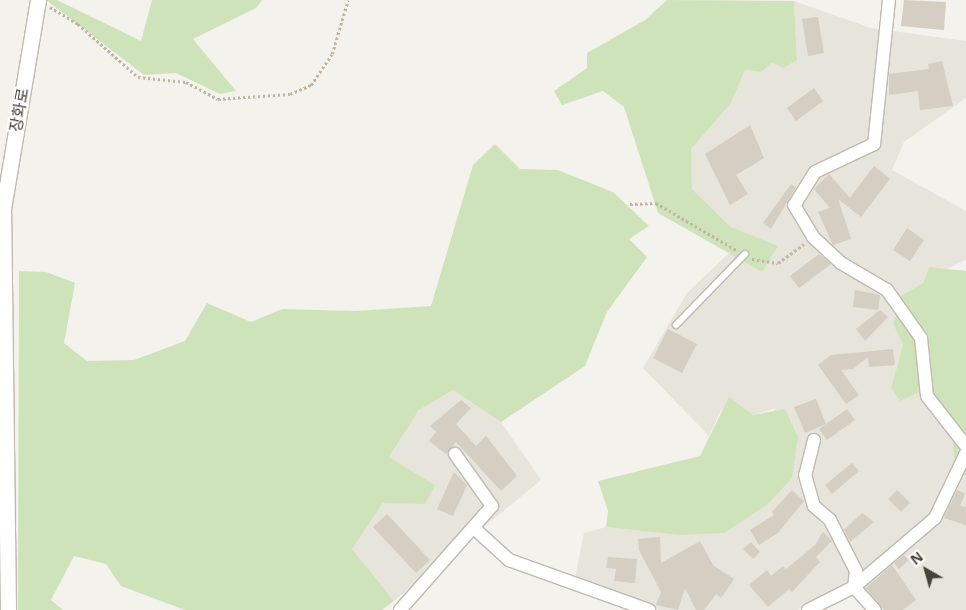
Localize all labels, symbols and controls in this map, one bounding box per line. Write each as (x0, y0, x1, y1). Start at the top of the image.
street label: 장화로 (6, 87, 32, 133)
north arrow (901, 545, 951, 595)
text: N (906, 547, 927, 569)

